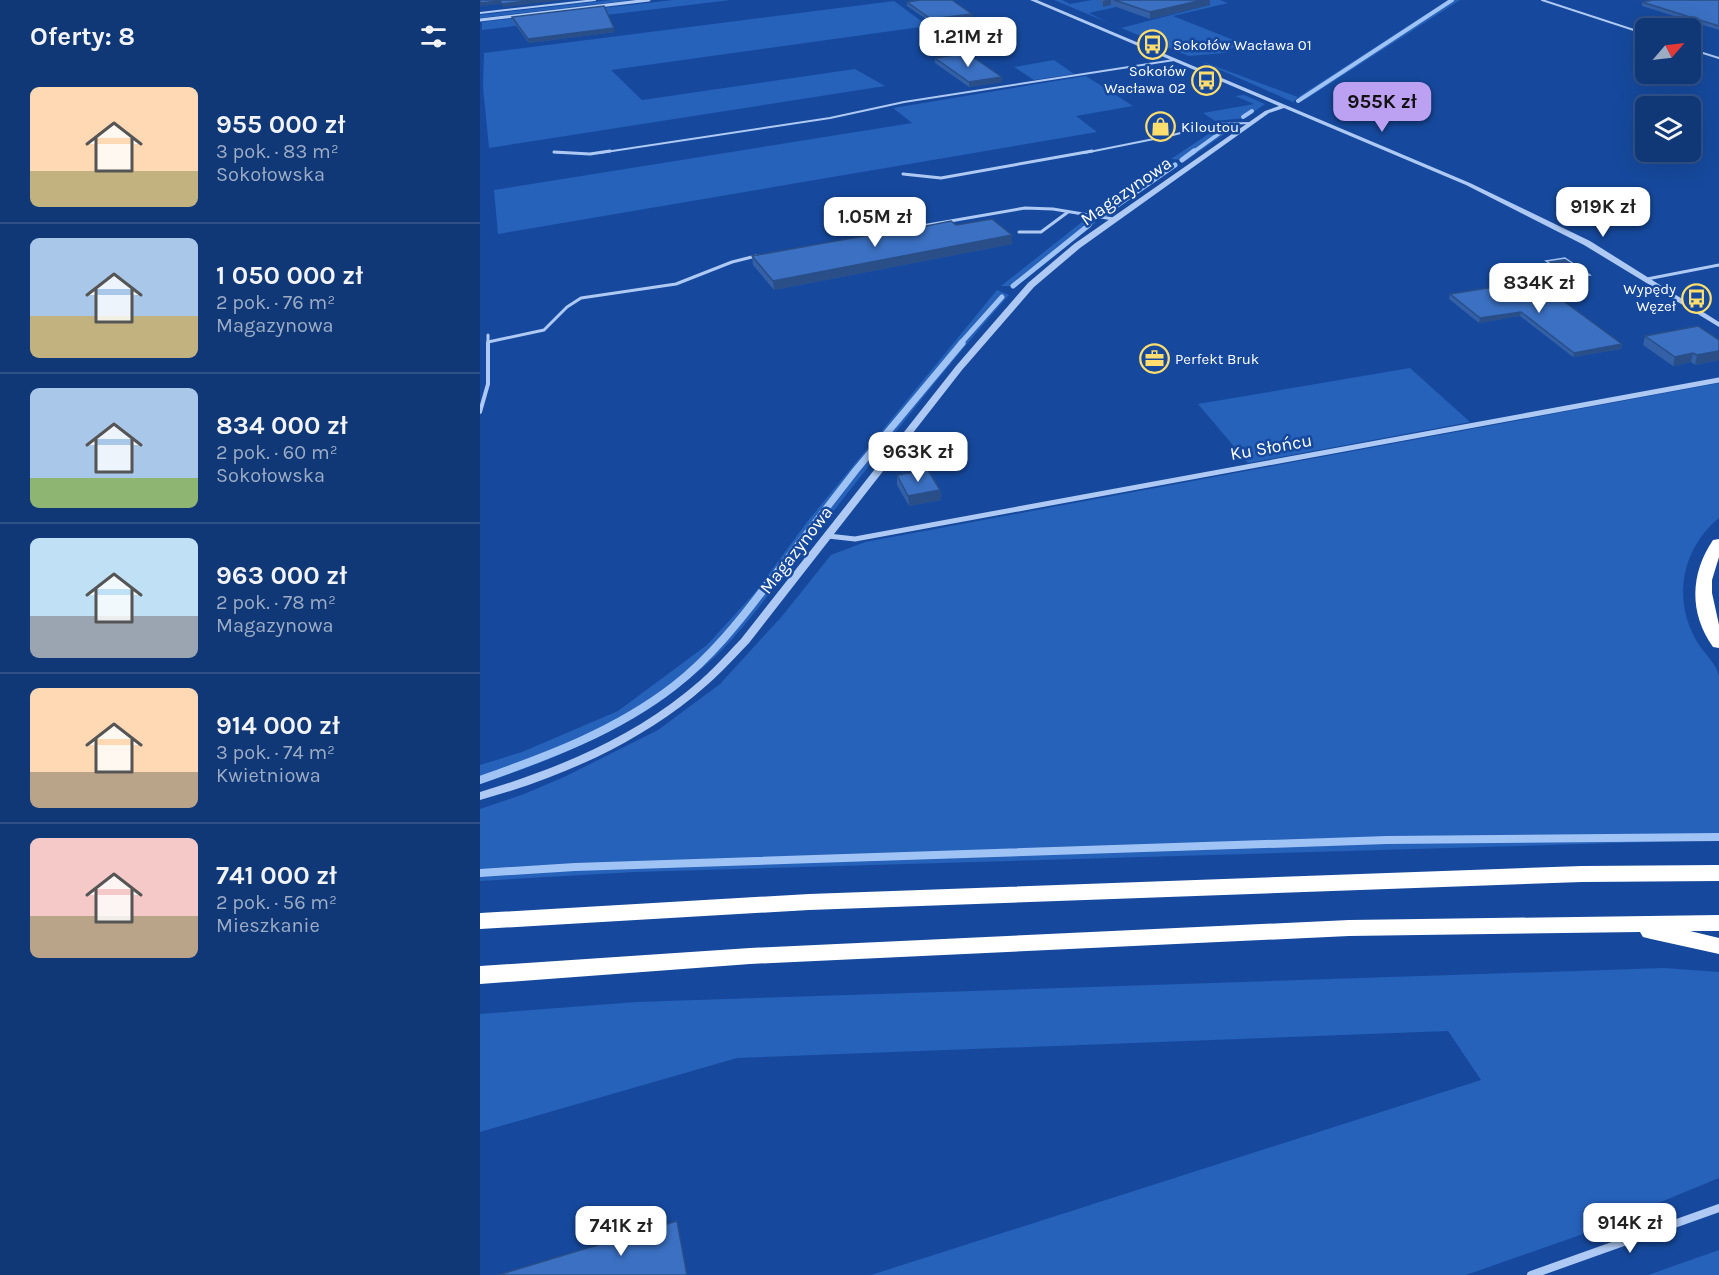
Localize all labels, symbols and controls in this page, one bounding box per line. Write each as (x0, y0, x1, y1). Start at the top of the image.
pin: 1.21M zł (906, 17, 1030, 68)
north arrow (1635, 18, 1701, 84)
map controls (1635, 18, 1701, 162)
icon: filters (417, 20, 450, 53)
text: Oferty: 8 (30, 21, 135, 52)
text: 1.21M zł (933, 25, 1003, 48)
bus stop icon: Sokołów Wacława 01 (1136, 29, 1168, 61)
place label: Sokołów Wacława 01 (1173, 36, 1312, 54)
place label: Sokołów Wacława 02 (1104, 62, 1186, 97)
bus stop icon: Sokołów Wacława 02 (1191, 64, 1223, 96)
pin: 955K zł (1327, 82, 1437, 133)
text: 955K zł (1347, 90, 1417, 113)
button: layers (1635, 96, 1701, 162)
text: 955 000 zł (216, 109, 345, 140)
icon: home (78, 111, 150, 183)
shop icon: Kiloutou (1144, 111, 1176, 143)
place label: Kiloutou (1181, 118, 1239, 136)
text: 3 pok. · 83 m² (216, 140, 339, 163)
street label: Magazynowa (1076, 152, 1176, 230)
text: Sokołowska (216, 163, 325, 186)
pin: 919K zł (1548, 187, 1658, 238)
text: 919K zł (1570, 195, 1636, 218)
pin: 1.05M zł (813, 197, 937, 248)
text: 1.05M zł (838, 205, 912, 228)
text: 1 050 000 zł (216, 260, 363, 291)
icon: home (78, 262, 150, 334)
pin: 834K zł (1484, 263, 1594, 314)
text: 834K zł (1503, 271, 1575, 294)
place label: Wypędy Węzeł (1623, 280, 1677, 315)
bus stop icon: Wypędy Węzeł (1681, 282, 1713, 314)
text: 2 pok. · 76 m² (216, 291, 335, 314)
text: Magazynowa (216, 314, 334, 337)
office icon: Perfekt Bruk (1138, 343, 1170, 375)
place label: Perfekt Bruk (1175, 350, 1259, 368)
text: 834 000 zł (216, 410, 348, 441)
icon: home (78, 412, 150, 484)
street label: Ku Słońcu (1228, 429, 1314, 465)
pin: 963K zł (863, 432, 973, 483)
text: 963K zł (883, 440, 953, 463)
text: 2 pok. · 60 m² (216, 441, 338, 464)
text: Sokołowska (216, 464, 325, 487)
street label: Magazynowa (755, 502, 837, 598)
text: 963 000 zł (216, 560, 347, 591)
icon: home (78, 562, 150, 634)
text: 2 pok. · 78 m² (216, 591, 336, 614)
text: Magazynowa (216, 614, 334, 637)
text: 914 000 zł (216, 710, 340, 741)
icon: home (78, 712, 150, 784)
text: 3 pok. · 74 m² (216, 741, 335, 764)
text: Kwietniowa (216, 764, 321, 787)
text: 741 000 zł (216, 860, 337, 891)
icon: home (78, 862, 150, 934)
text: 2 pok. · 56 m² (216, 891, 337, 914)
text: Mieszkanie (216, 914, 320, 937)
pin: 914K zł (1575, 1203, 1685, 1254)
pin: 741K zł (566, 1206, 676, 1257)
text: 914K zł (1597, 1211, 1663, 1234)
text: 741K zł (589, 1214, 653, 1237)

